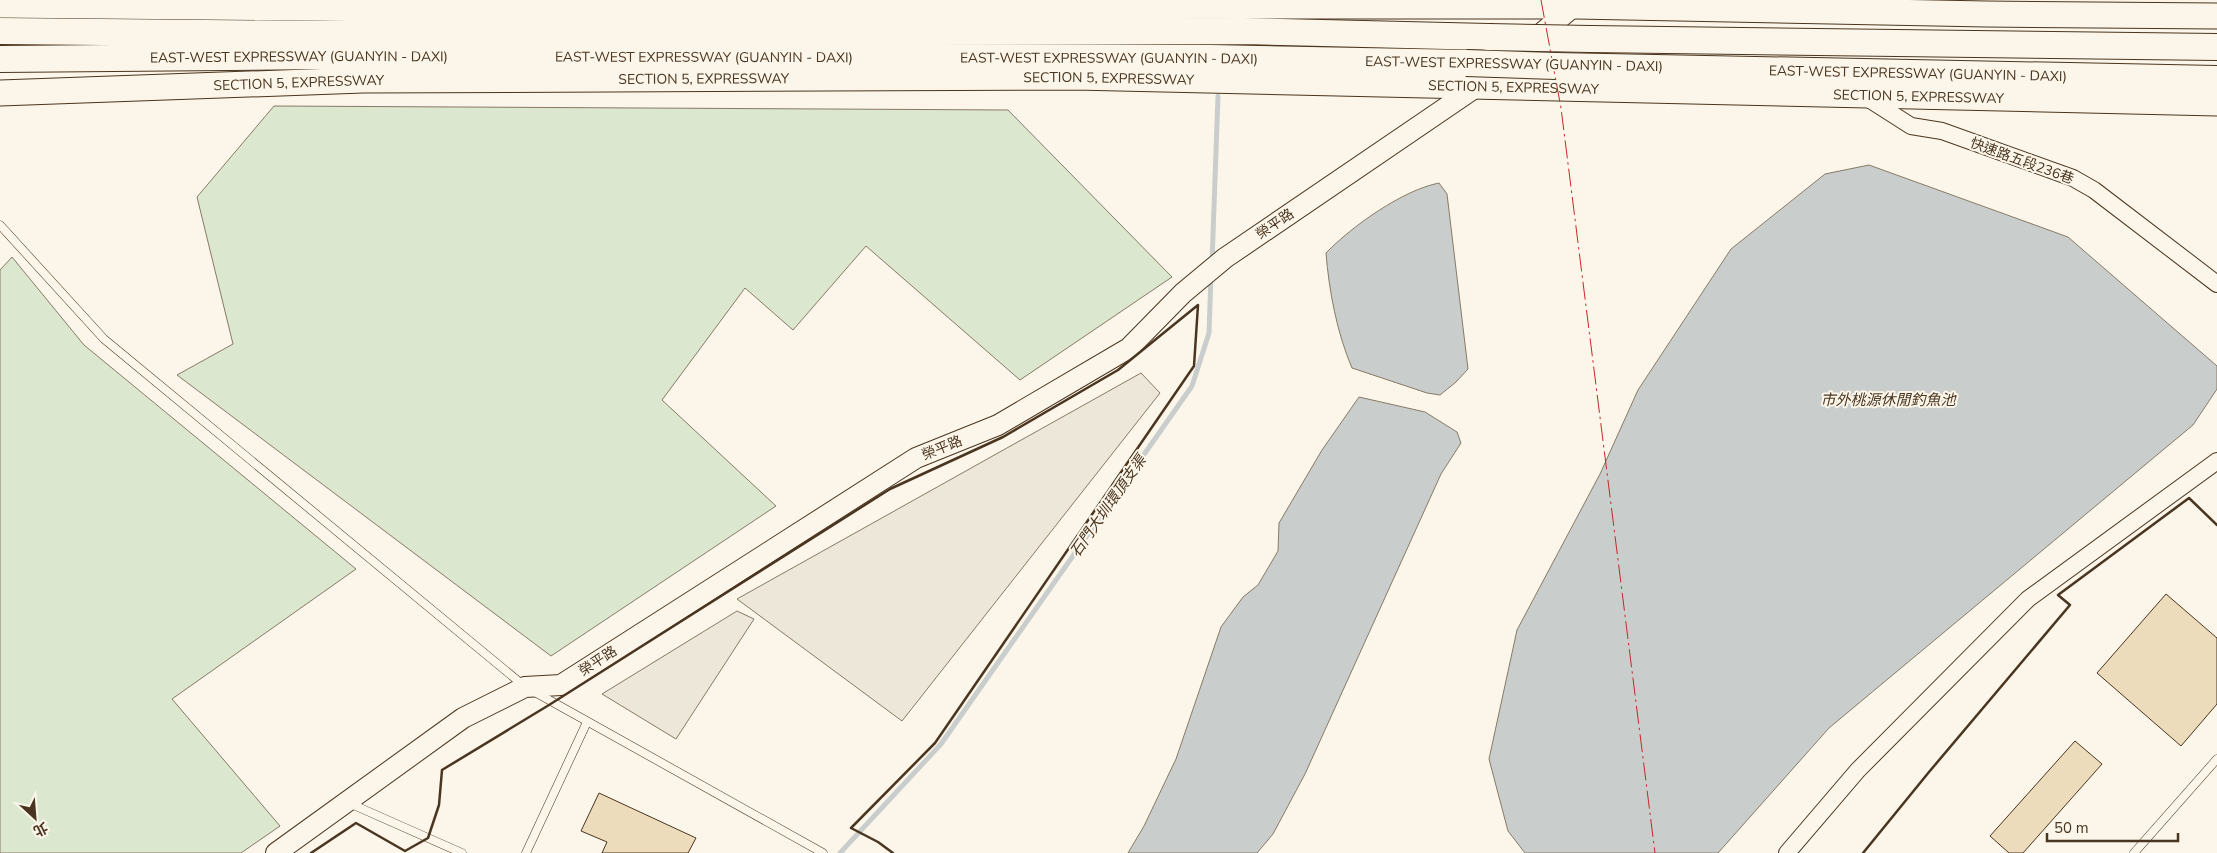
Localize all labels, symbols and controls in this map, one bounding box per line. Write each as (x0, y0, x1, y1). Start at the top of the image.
street label: EAST-WEST EXPRESSWAY (GUANYIN - DAXI) (150, 46, 448, 67)
street label: EAST-WEST EXPRESSWAY (GUANYIN - DAXI) (555, 47, 853, 67)
street label: EAST-WEST EXPRESSWAY (GUANYIN - DAXI) (960, 48, 1258, 68)
street label: EAST-WEST EXPRESSWAY (GUANYIN - DAXI) (1365, 52, 1663, 76)
street label: EAST-WEST EXPRESSWAY (GUANYIN - DAXI) (1769, 61, 2067, 86)
street label: SECTION 5, EXPRESSWAY (1023, 67, 1195, 89)
street label: SECTION 5, EXPRESSWAY (618, 69, 790, 88)
street label: SECTION 5, EXPRESSWAY (213, 70, 385, 95)
street label: SECTION 5, EXPRESSWAY (1428, 76, 1600, 98)
street label: SECTION 5, EXPRESSWAY (1833, 85, 2005, 108)
street label: 快速路五段236巷 (1967, 133, 2077, 189)
street label: 榮平路 (1252, 204, 1298, 244)
water label: 市外桃源休閒釣魚池 (1820, 390, 1957, 410)
street label: 榮平路 (919, 431, 965, 465)
water label: 石門大圳環頂支渠 (1065, 449, 1152, 561)
street label: 榮平路 (575, 642, 621, 680)
north arrow (10, 793, 60, 843)
scale bar (2047, 810, 2178, 842)
text: 北 (30, 818, 51, 841)
text: 50 m (2054, 818, 2089, 838)

